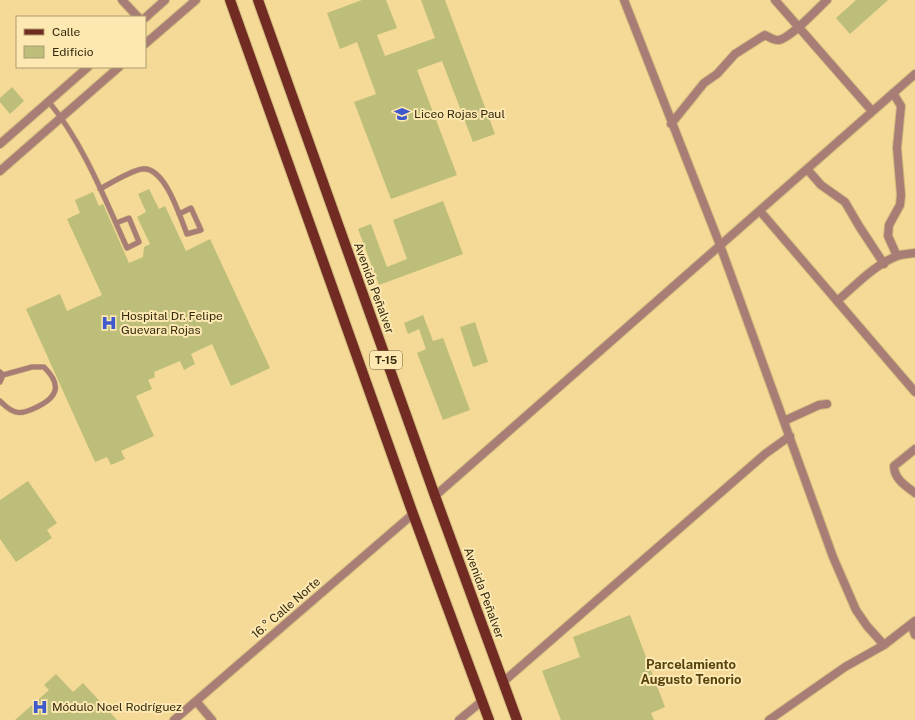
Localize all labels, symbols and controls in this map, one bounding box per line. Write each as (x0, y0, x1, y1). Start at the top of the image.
legend (16, 16, 146, 68)
text: Calle (52, 25, 81, 39)
text: Edificio (52, 45, 94, 59)
school or university icon: Liceo Rojas Paul (393, 105, 411, 123)
place label: Liceo Rojas Paul (414, 107, 505, 121)
street label: Avenida Peñalver (351, 241, 397, 336)
place label: Hospital Dr. Felipe Guevara Rojas (121, 309, 223, 337)
hospital icon: Hospital Dr. Felipe Guevara Rojas (100, 314, 118, 332)
road number: T-15 (370, 351, 402, 369)
street label: Avenida Peñalver (461, 546, 507, 641)
street label: 16.° Calle Norte (249, 574, 323, 642)
district label: Parcelamiento Augusto Tenorio (640, 657, 742, 687)
hospital icon: Módulo Noel Rodríguez (31, 698, 49, 716)
place label: Módulo Noel Rodríguez (52, 700, 182, 714)

